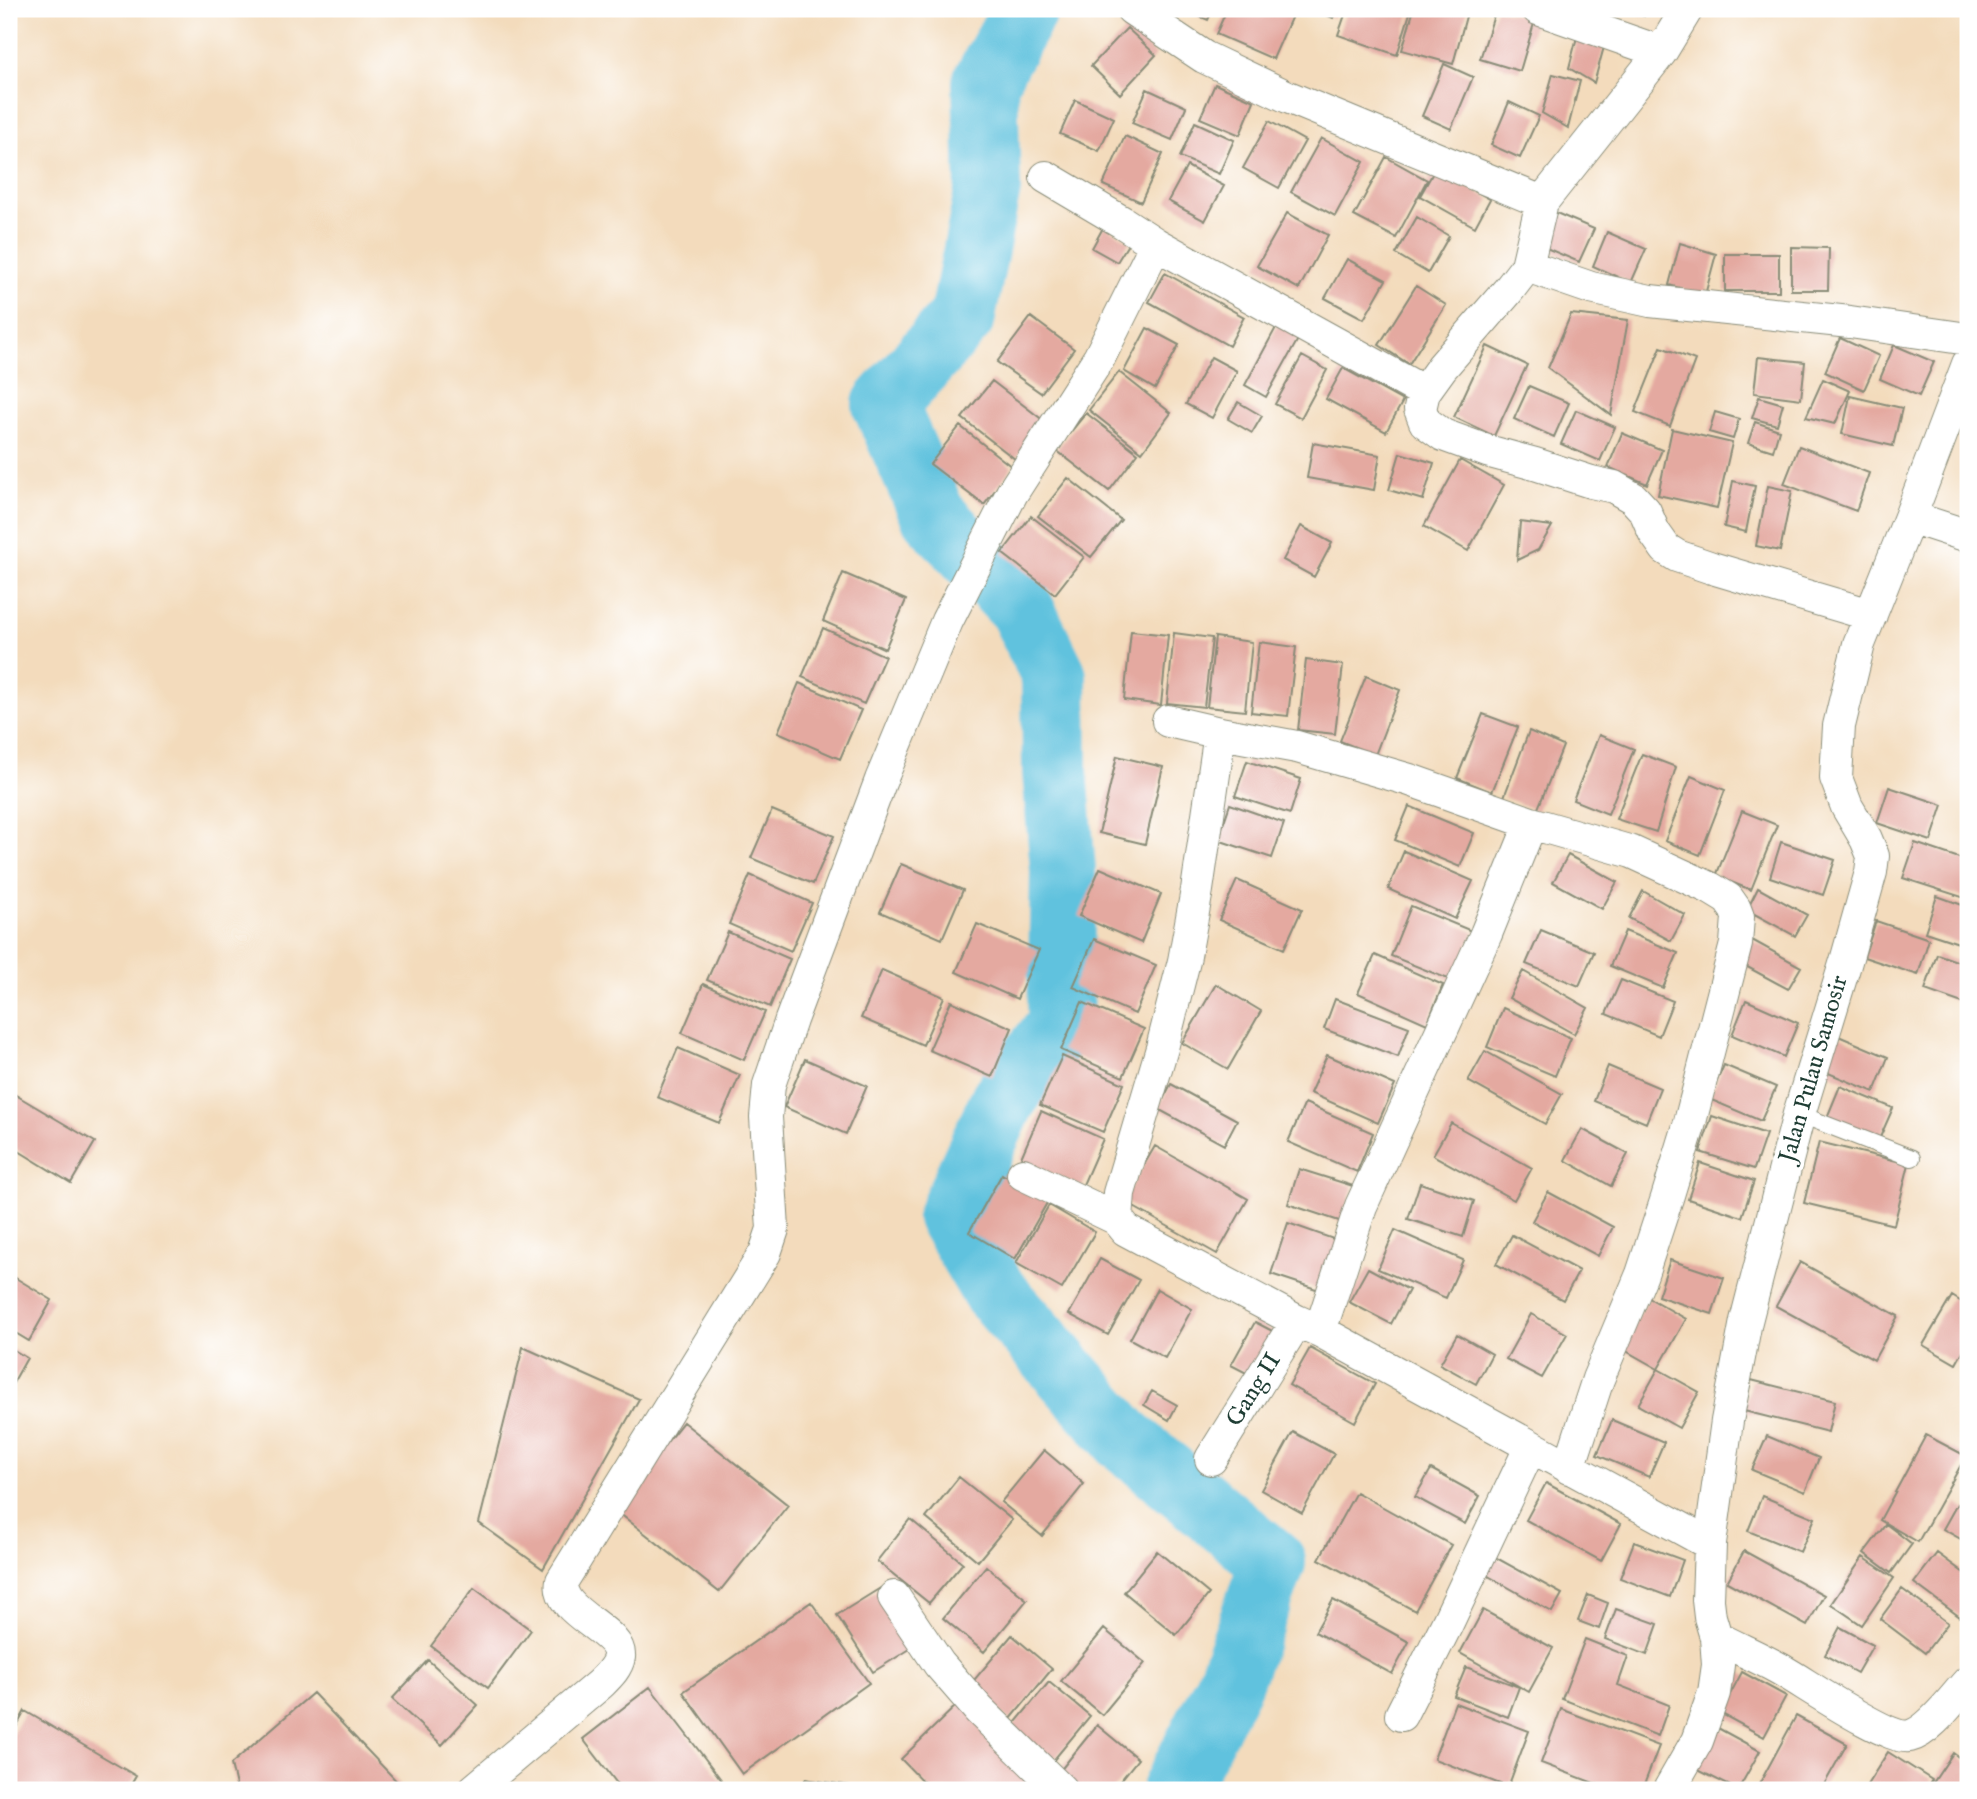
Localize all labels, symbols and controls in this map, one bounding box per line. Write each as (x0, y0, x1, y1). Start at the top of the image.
street label: Jalan Pulau Samosir (1772, 972, 1856, 1169)
street label: Gang II (1219, 1347, 1289, 1433)

